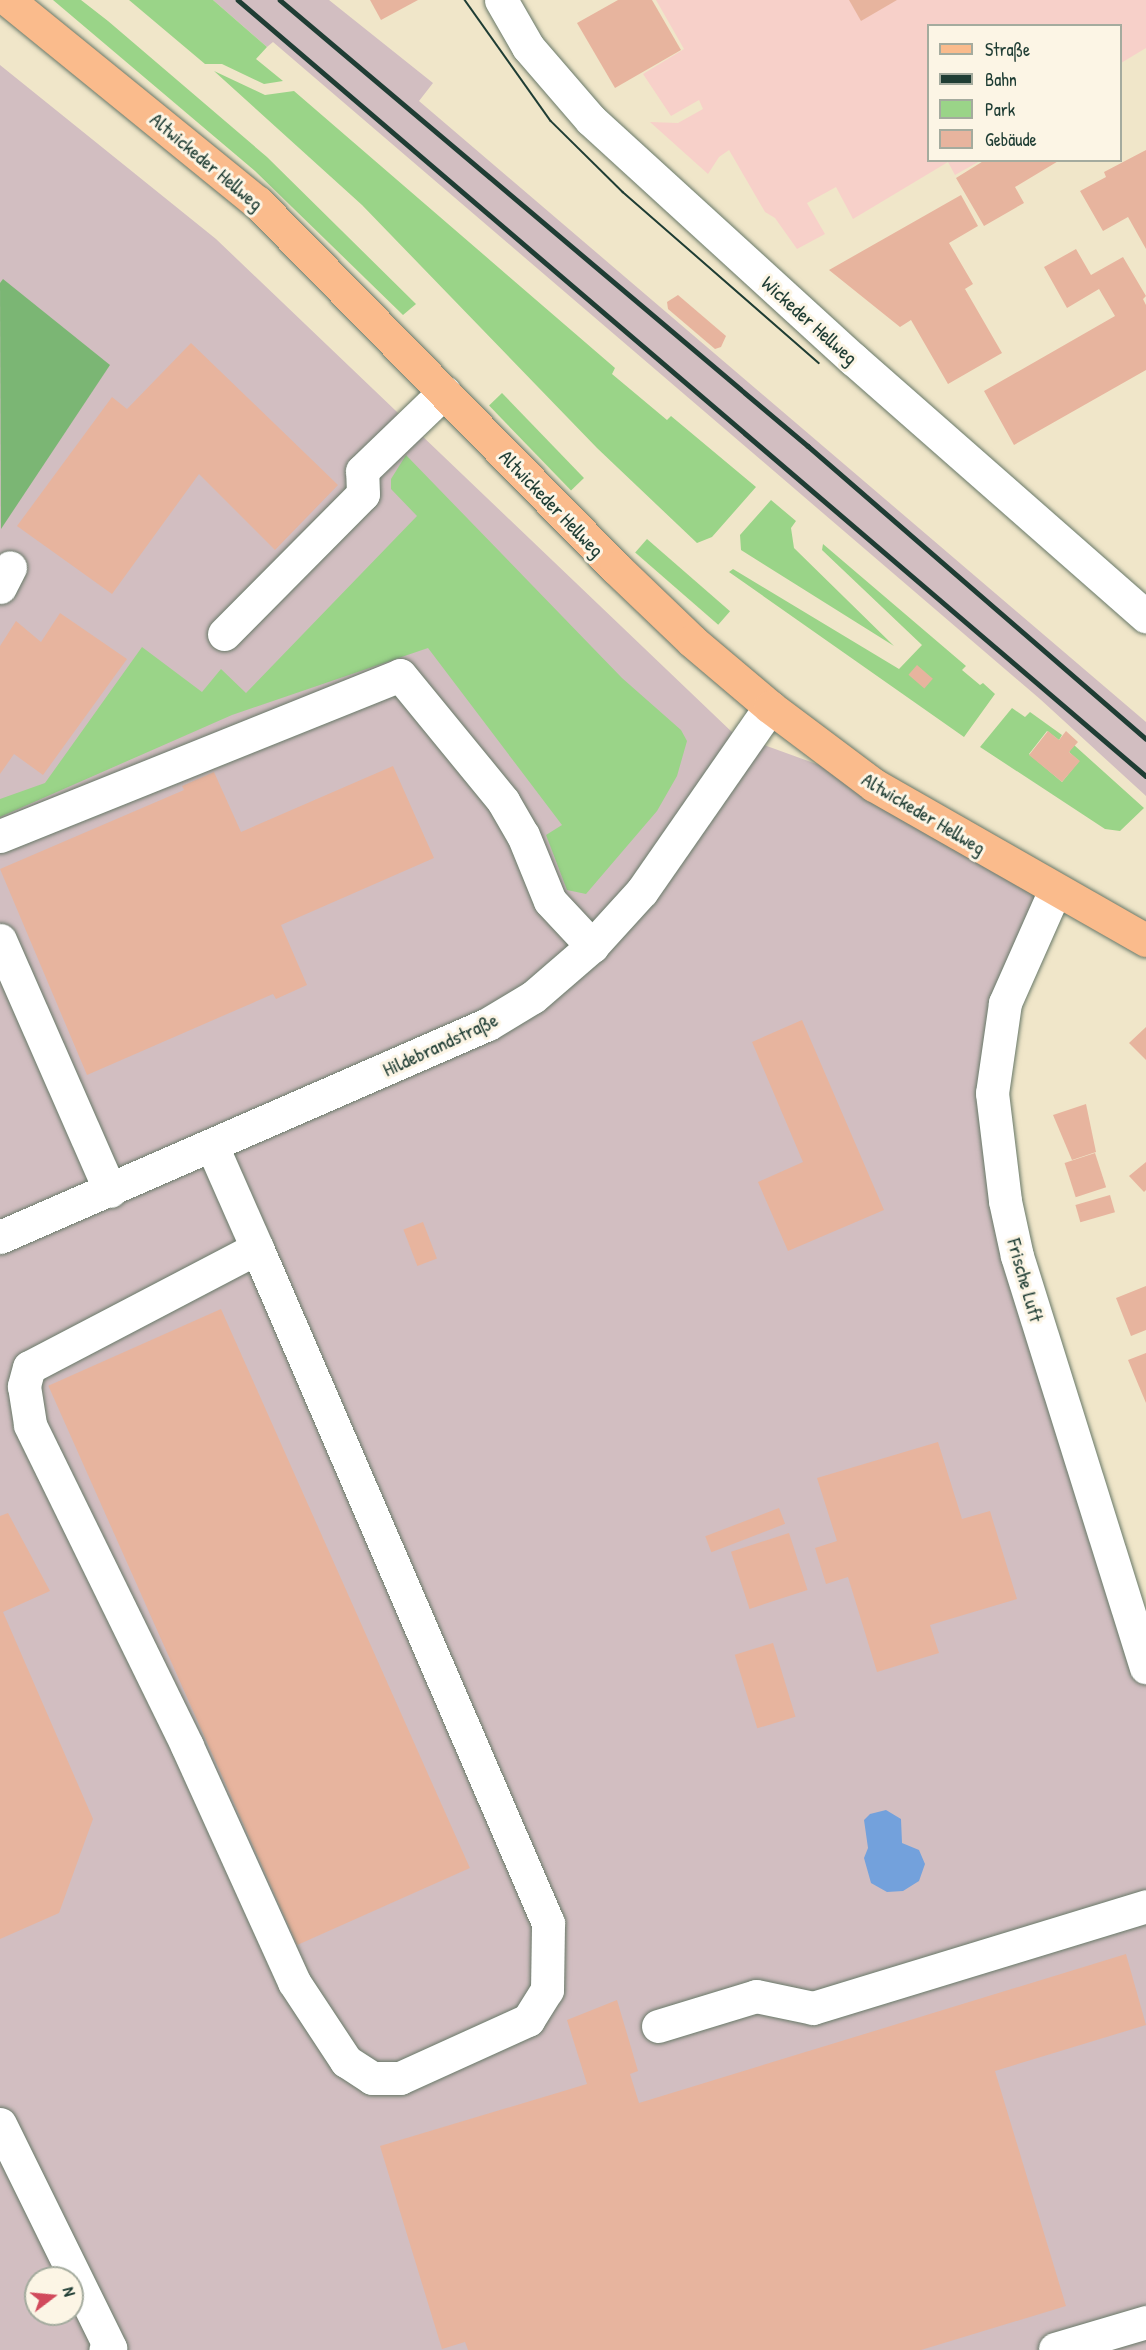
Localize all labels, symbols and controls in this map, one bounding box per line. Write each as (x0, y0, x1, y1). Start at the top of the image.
legend (927, 24, 1122, 162)
text: Straße (985, 37, 1030, 62)
text: Bahn (985, 67, 1017, 92)
text: Park (985, 97, 1015, 122)
street label: Altwickeder Hellweg (146, 107, 268, 215)
text: Gebäude (985, 127, 1037, 152)
street label: Wickeder Hellweg (757, 271, 863, 369)
street label: Altwickeder Hellweg (495, 444, 609, 562)
street label: Altwickeder Hellweg (858, 767, 990, 859)
street label: Hildebrandstraße (379, 1007, 501, 1081)
street label: Frische Luft (1003, 1236, 1049, 1324)
north arrow (24, 2266, 84, 2326)
text: N (58, 2284, 81, 2299)

